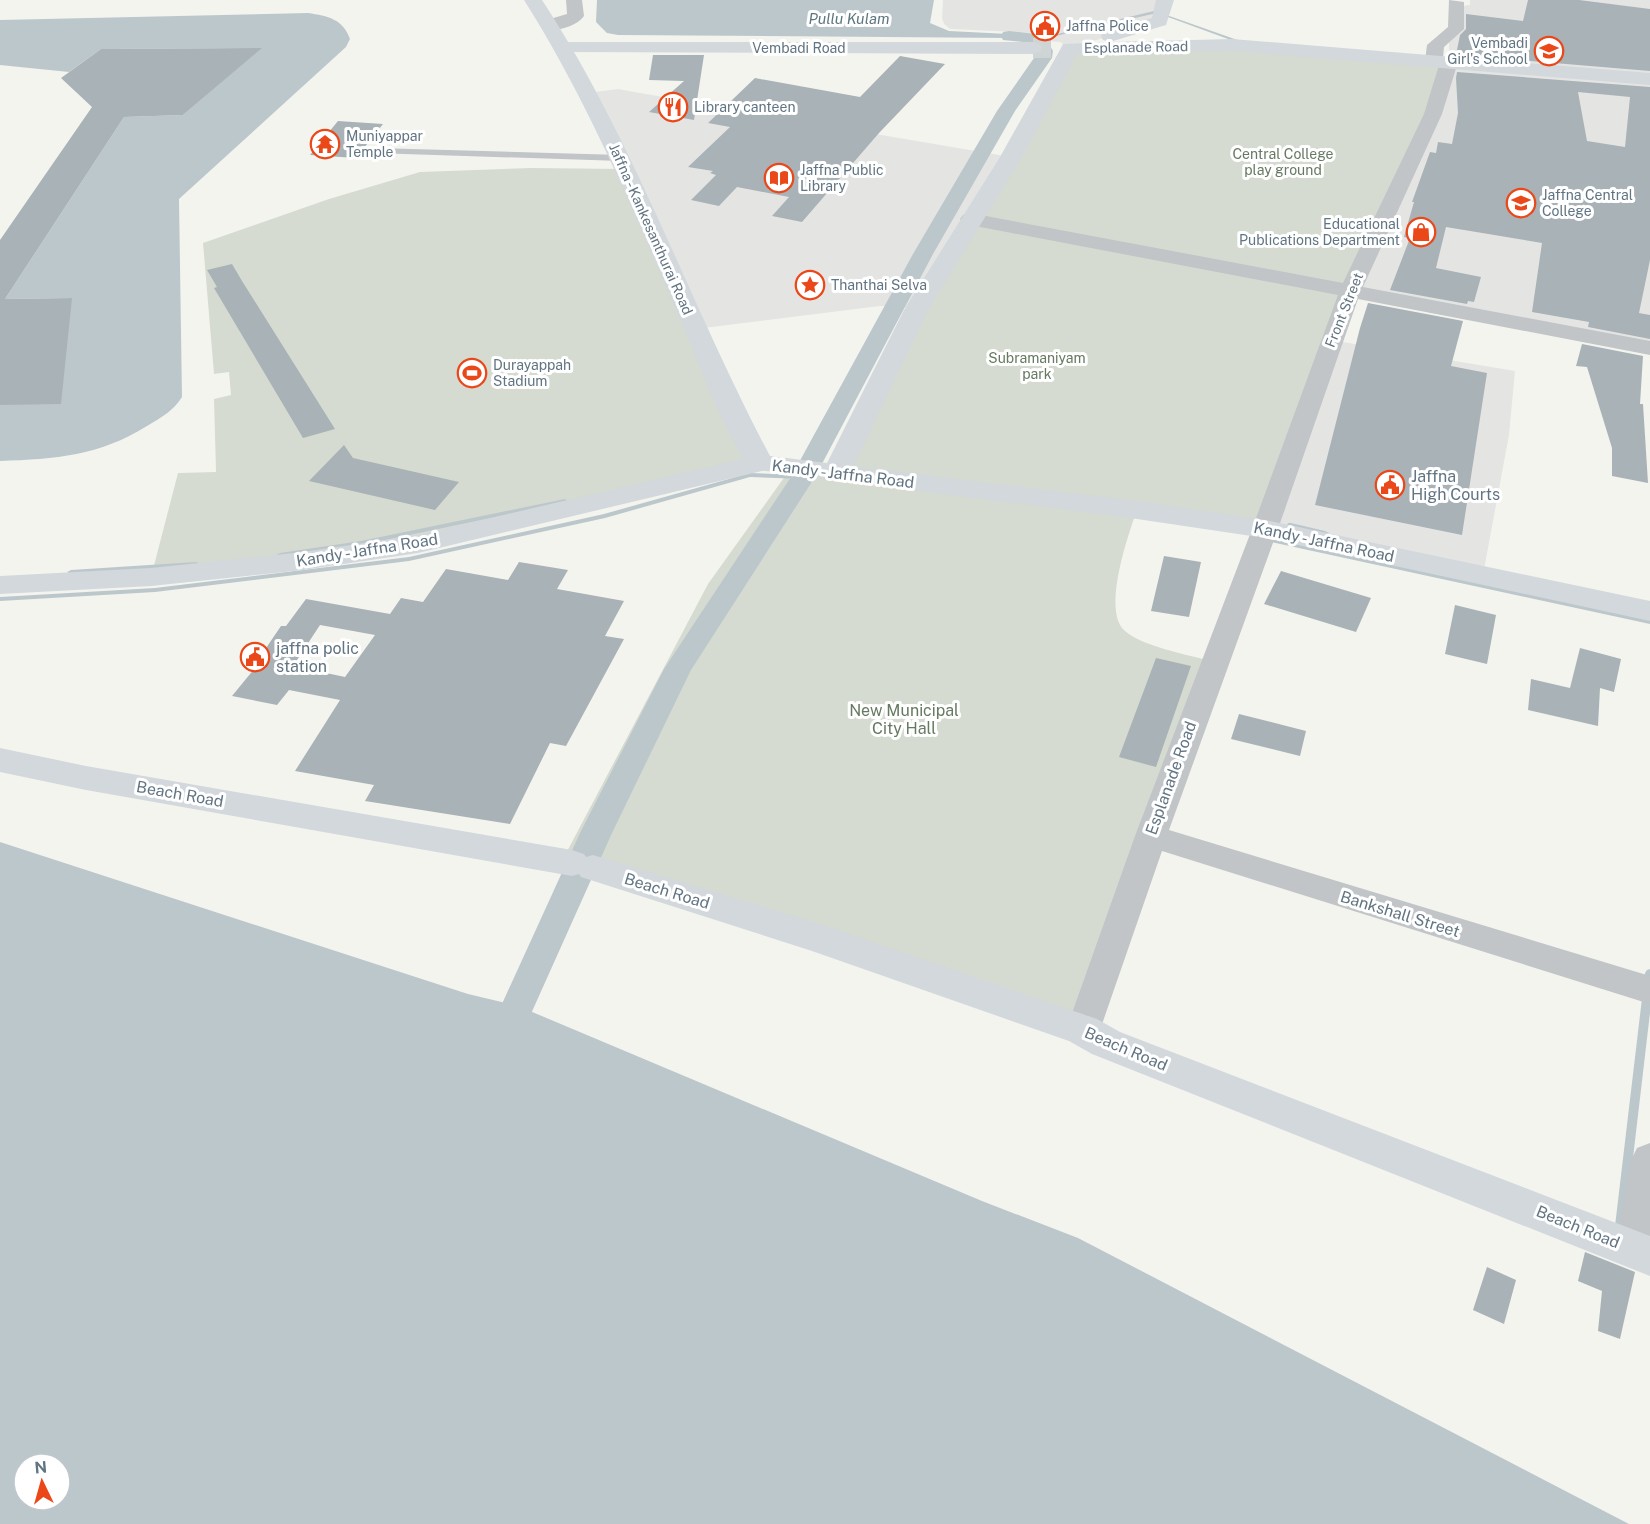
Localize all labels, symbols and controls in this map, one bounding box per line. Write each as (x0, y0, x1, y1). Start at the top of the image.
water label: Pullu Kulam (809, 10, 889, 27)
public building icon: Jaffna Police (1029, 10, 1061, 42)
place label: Jaffna Police (1066, 18, 1149, 34)
place label: Vembadi Girl's School (1447, 35, 1528, 67)
school or university icon: Vembadi Girl's School (1533, 35, 1565, 67)
street label: Esplanade Road (1084, 38, 1188, 56)
street label: Vembadi Road (752, 40, 846, 56)
restaurant icon: Library canteen (657, 91, 689, 123)
place label: Library canteen (694, 99, 796, 115)
temple icon: Muniyappar Temple (309, 128, 341, 160)
place label: Muniyappar Temple (346, 128, 423, 160)
street label: Jaffna - Kankesanthurai Road (606, 141, 696, 317)
park label: Central College play ground (1232, 146, 1334, 178)
library icon: Jaffna Public Library (763, 162, 795, 194)
place label: Jaffna Public Library (800, 162, 884, 194)
school or university icon: Jaffna Central College (1505, 187, 1537, 219)
place label: Jaffna Central College (1542, 187, 1633, 219)
place label: Educational Publications Department (1239, 216, 1400, 248)
shop icon: Educational Publications Department (1405, 216, 1437, 248)
place icon: Thanthai Selva (794, 269, 826, 301)
street label: Front Street (1322, 270, 1366, 350)
place label: Thanthai Selva (831, 277, 927, 293)
park label: Subramaniyam park (988, 350, 1086, 382)
sports icon: Durayappah Stadium (456, 357, 488, 389)
place label: Durayappah Stadium (493, 357, 571, 389)
street label: Kandy - Jaffna Road (771, 456, 915, 492)
place label: Jaffna High Courts (1411, 467, 1500, 504)
public building icon: Jaffna High Courts (1374, 469, 1406, 501)
street label: Kandy - Jaffna Road (1252, 518, 1396, 566)
street label: Kandy - Jaffna Road (295, 529, 439, 571)
place label: jaffna polic station (275, 639, 359, 676)
public building icon: jaffna polic station (239, 641, 271, 673)
park label: New Municipal City Hall (849, 701, 959, 738)
street label: Esplanade Road (1142, 719, 1200, 837)
street label: Beach Road (135, 777, 225, 811)
street label: Beach Road (622, 869, 712, 913)
street label: Bankshall Street (1338, 887, 1462, 941)
street label: Beach Road (1082, 1023, 1170, 1075)
street label: Beach Road (1534, 1202, 1622, 1252)
north arrow (12, 1452, 72, 1512)
text: N (34, 1458, 48, 1478)

